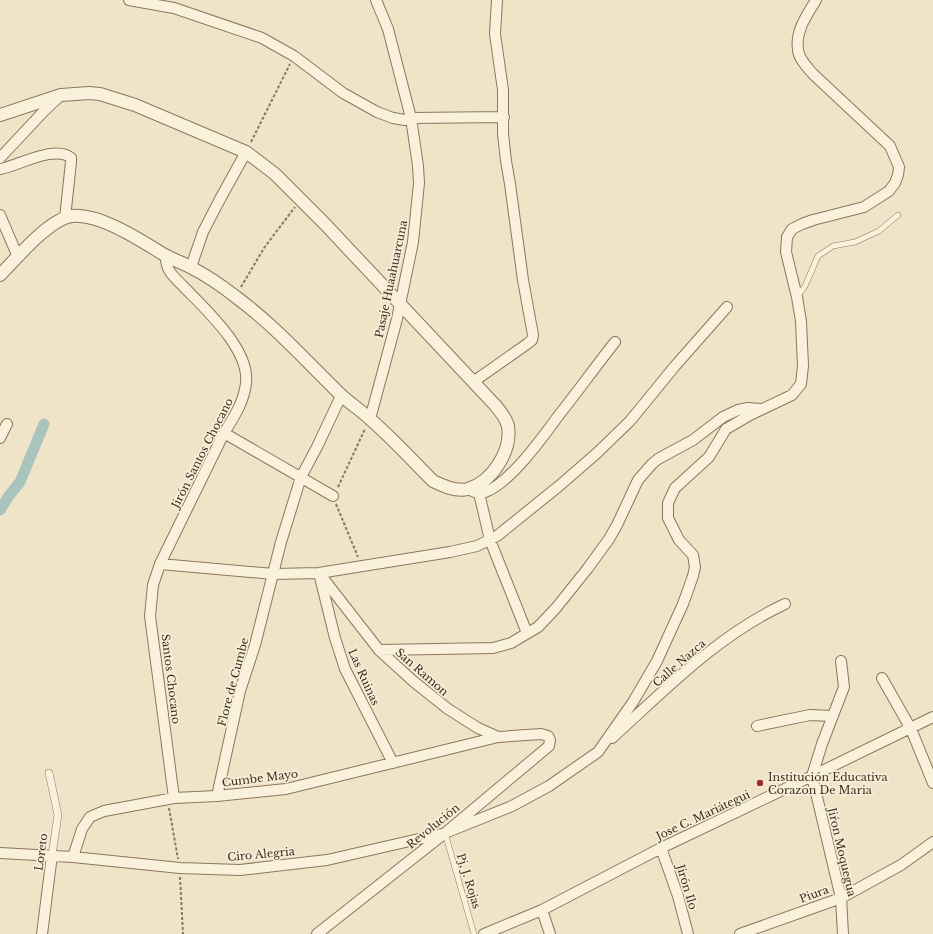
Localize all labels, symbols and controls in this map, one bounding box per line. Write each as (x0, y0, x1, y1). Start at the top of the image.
street label: Pasaje Huaahuarcuna (372, 218, 411, 339)
street label: Jirón Santos Chocano (167, 396, 236, 512)
street label: Santos Chocano (159, 633, 183, 725)
street label: Flore de Cumbe (214, 636, 252, 728)
street label: Calle Nazca (650, 636, 709, 690)
street label: San Ramon (393, 645, 452, 699)
street label: Las Ruinas (345, 646, 383, 708)
street label: Cumbe Mayo (221, 766, 299, 790)
place label: Institución Educativa Corazon De Maria (768, 770, 888, 797)
marker: Institución Educativa Corazon De Maria (755, 778, 765, 788)
street label: Jose C. Mariátegui (652, 787, 752, 844)
street label: Revolución (404, 800, 463, 852)
street label: Jiŕon Moquegua (825, 804, 859, 899)
street label: Loreto (31, 832, 51, 872)
street label: Ciro Alegria (227, 844, 296, 864)
street label: Pj, J. Rojas (454, 851, 484, 911)
street label: Jirón Ilo (673, 861, 700, 911)
street label: Piura (797, 882, 831, 906)

